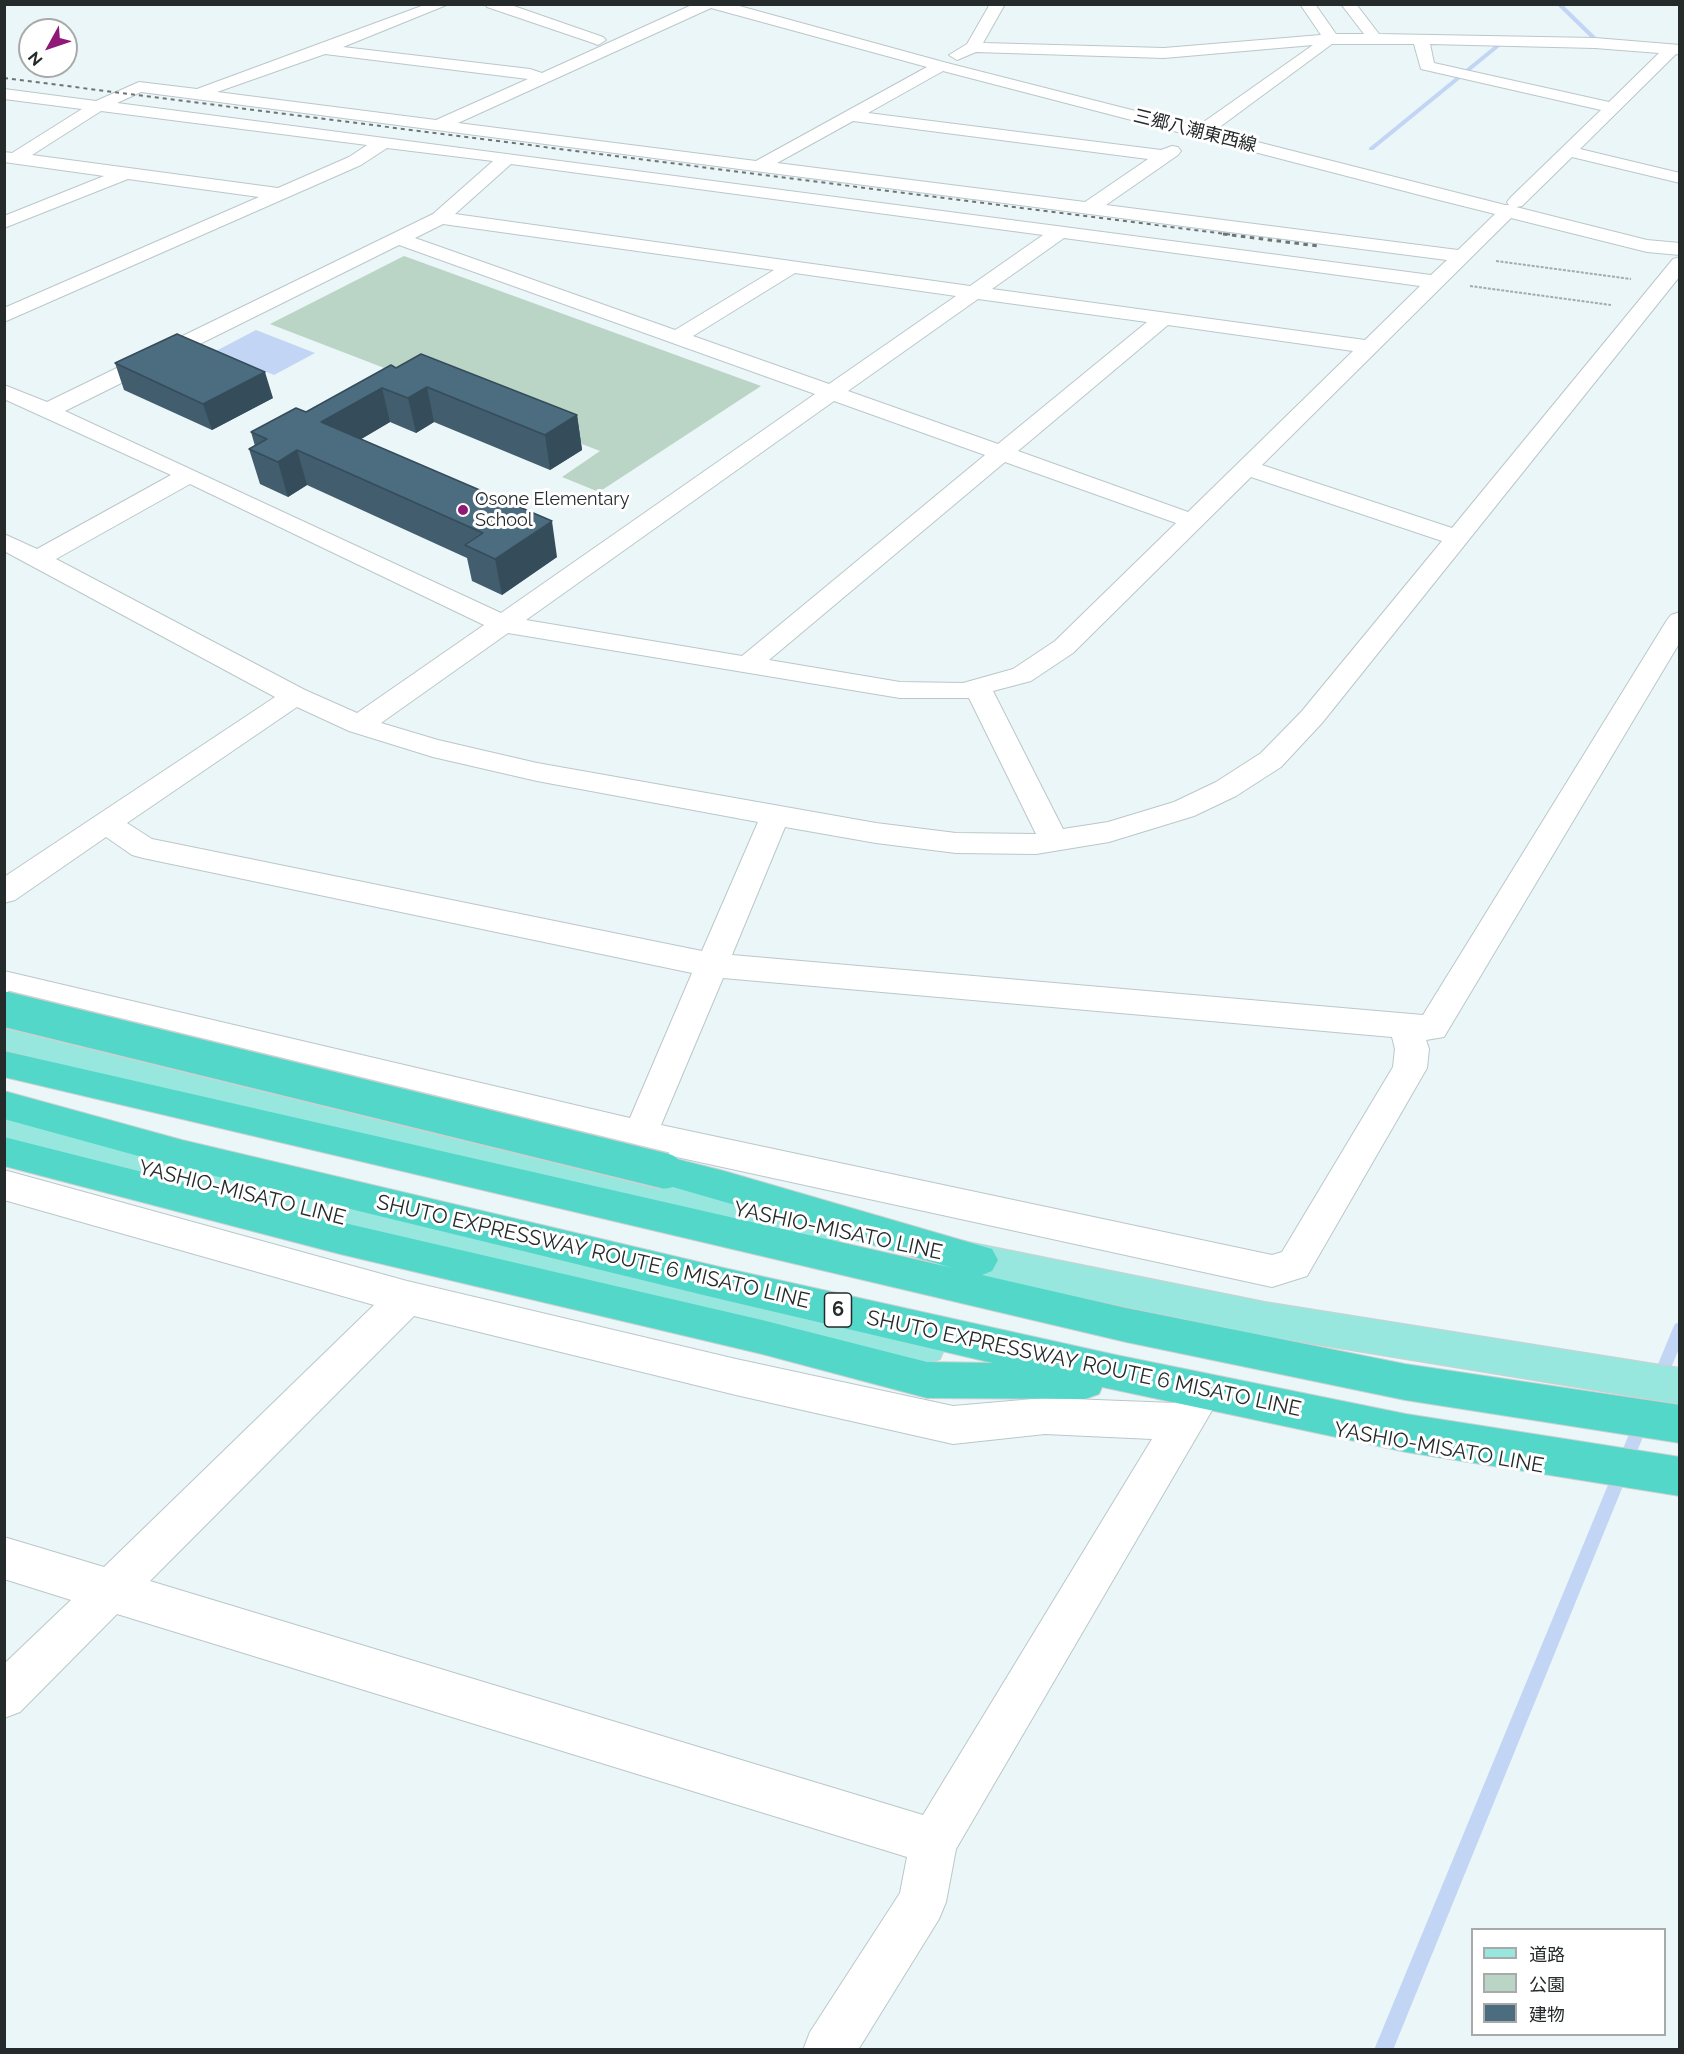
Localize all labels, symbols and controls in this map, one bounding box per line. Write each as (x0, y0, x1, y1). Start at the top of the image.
north arrow (18, 18, 78, 78)
text: N (24, 48, 47, 69)
street label: 三郷八潮東西線 (1131, 105, 1259, 157)
place label: Osone Elementary School (475, 489, 629, 532)
marker: Osone Elementary School (456, 503, 470, 517)
street label: YASHIO-MISATO LINE (136, 1155, 348, 1231)
street label: SHUTO EXPRESSWAY ROUTE 6 MISATO LINE (374, 1190, 812, 1314)
street label: YASHIO-MISATO LINE (731, 1197, 945, 1265)
road number: 6 (824, 1293, 852, 1327)
street label: SHUTO EXPRESSWAY ROUTE 6 MISATO LINE (864, 1306, 1304, 1422)
street label: YASHIO-MISATO LINE (1332, 1417, 1546, 1479)
legend (1471, 1928, 1666, 2036)
text: 道路 (1529, 1944, 1565, 1965)
text: 公園 (1529, 1974, 1565, 1995)
text: 建物 (1529, 2004, 1565, 2025)

